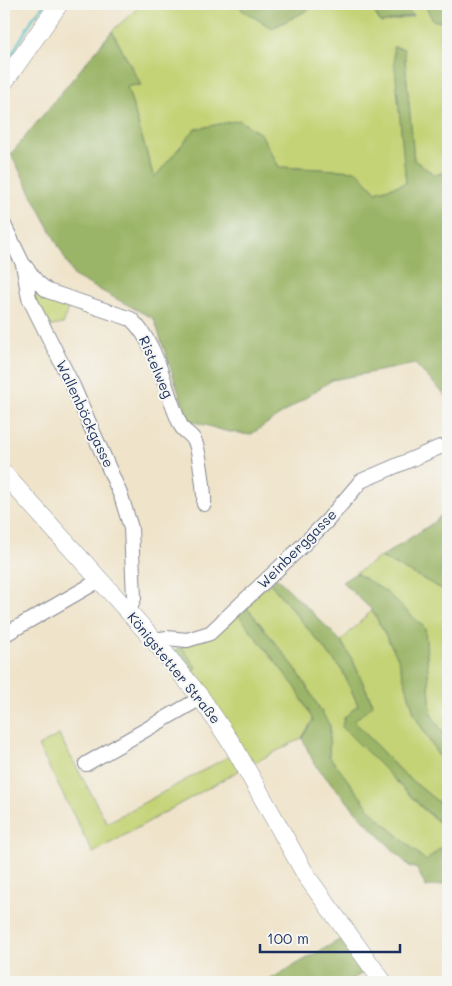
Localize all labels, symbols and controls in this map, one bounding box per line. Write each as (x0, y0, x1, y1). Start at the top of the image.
street label: Ristelweg (135, 333, 178, 401)
street label: Wallenböckgasse (52, 357, 119, 471)
street label: Weinberggasse (253, 505, 340, 592)
street label: Königstetter Straße (123, 608, 225, 727)
scale bar (260, 921, 400, 953)
text: 100 m (267, 928, 309, 948)

